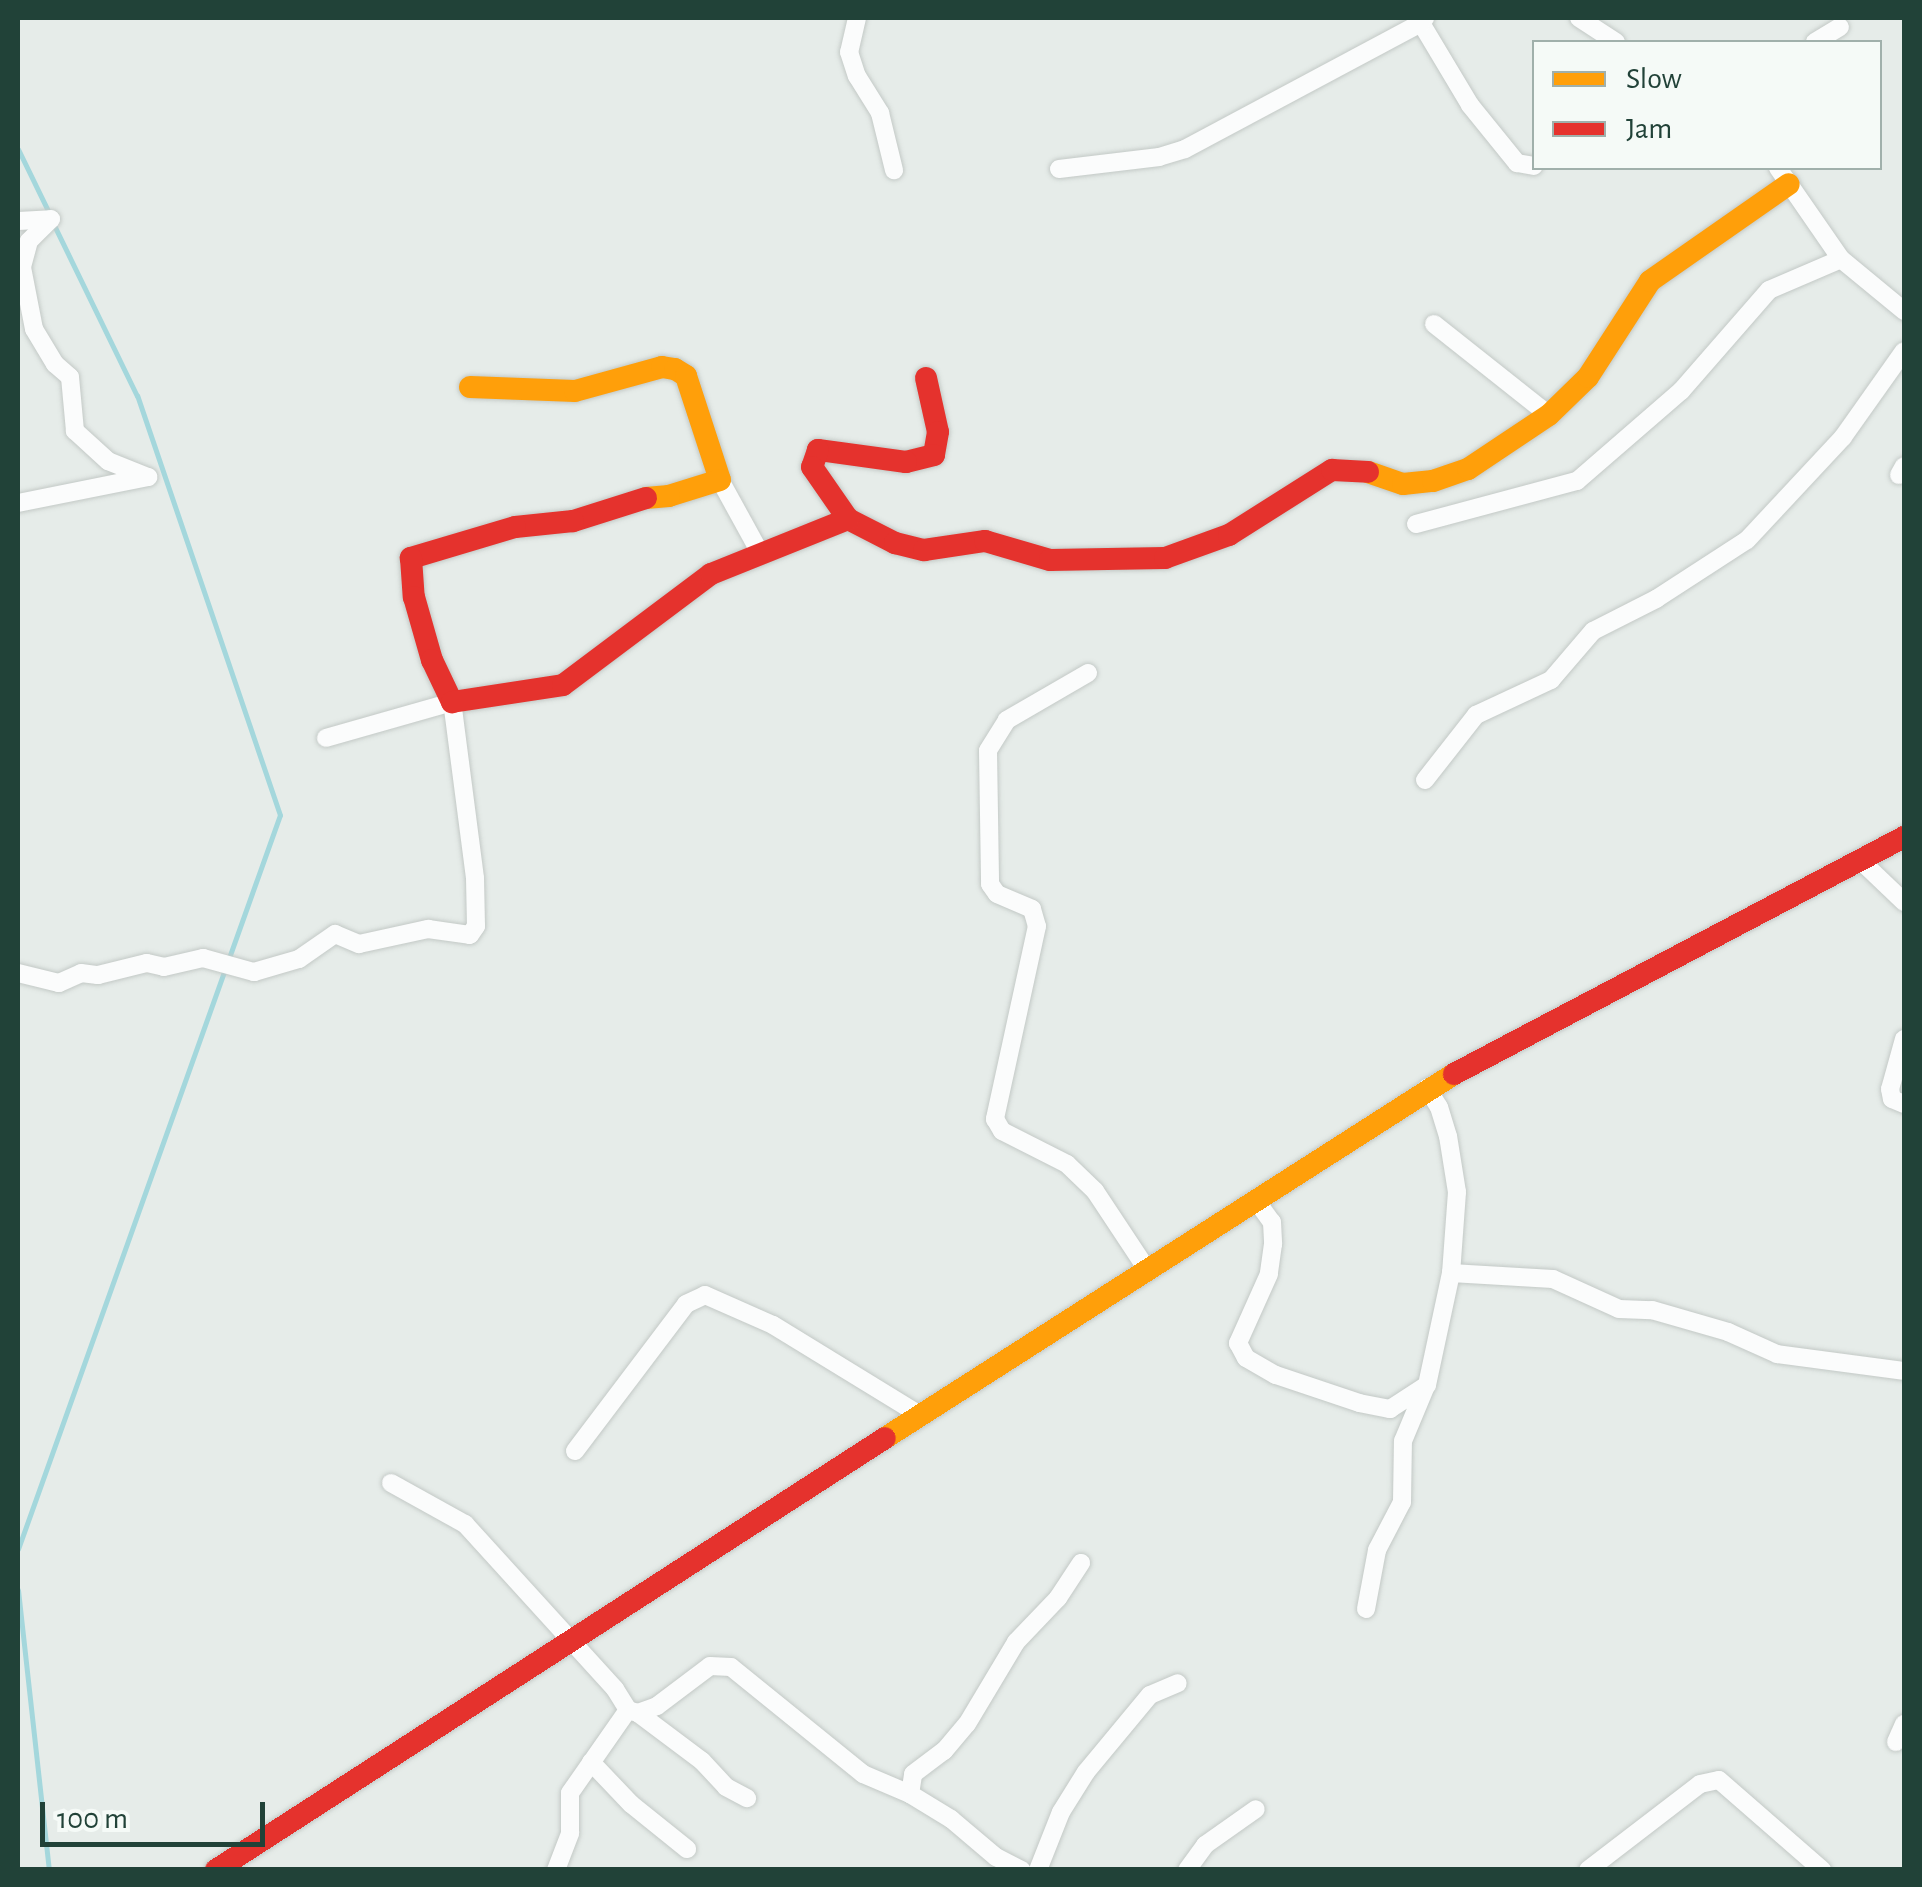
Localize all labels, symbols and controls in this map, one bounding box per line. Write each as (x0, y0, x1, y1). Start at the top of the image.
legend (1532, 40, 1882, 170)
text: Slow (1626, 64, 1682, 94)
text: Jam (1626, 114, 1672, 144)
scale bar (45, 1782, 270, 1844)
text: 100 m (57, 1804, 128, 1834)

